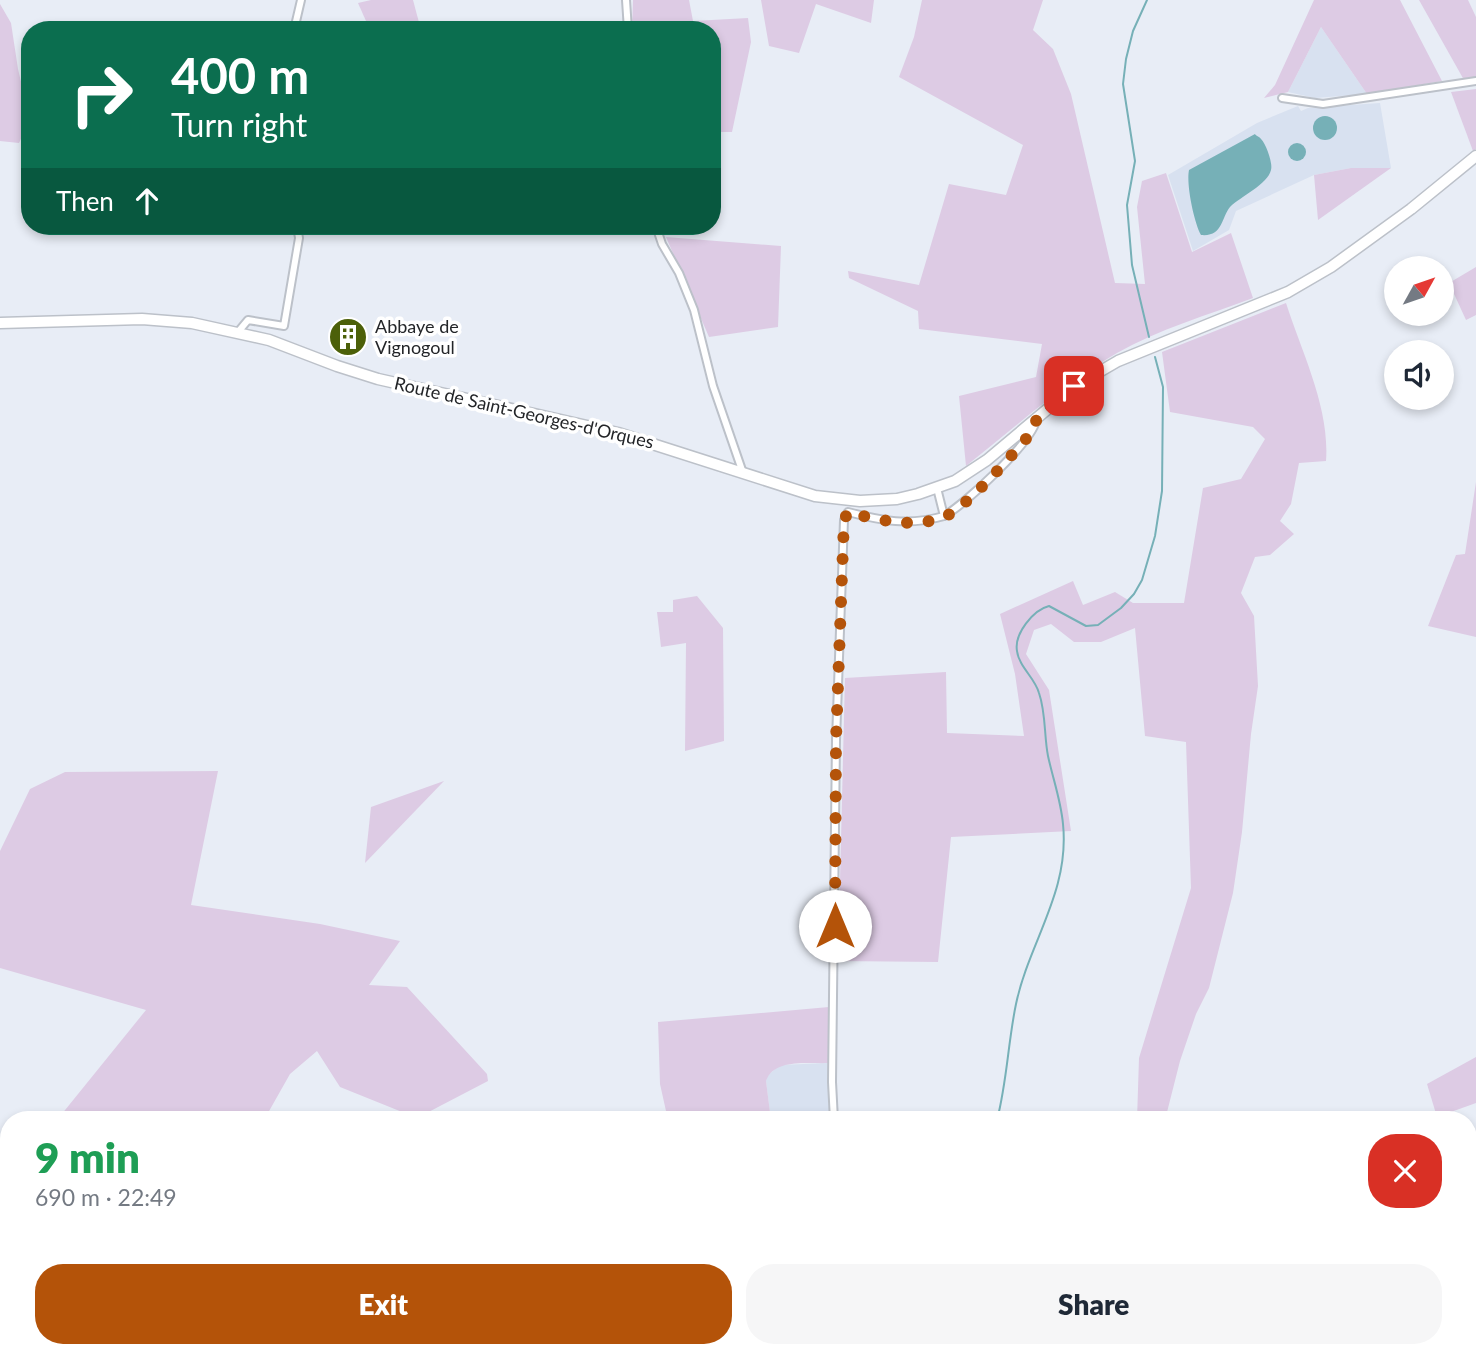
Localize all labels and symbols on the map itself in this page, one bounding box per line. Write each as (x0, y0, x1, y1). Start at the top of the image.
north arrow (1384, 256, 1454, 326)
place label: Abbaye de Vignogoul (375, 315, 459, 358)
building icon: Abbaye de Vignogoul (327, 316, 369, 358)
pin (1044, 356, 1104, 416)
street label: Route de Saint-Georges-d'Orques (392, 371, 656, 453)
position arrow (798, 889, 872, 963)

